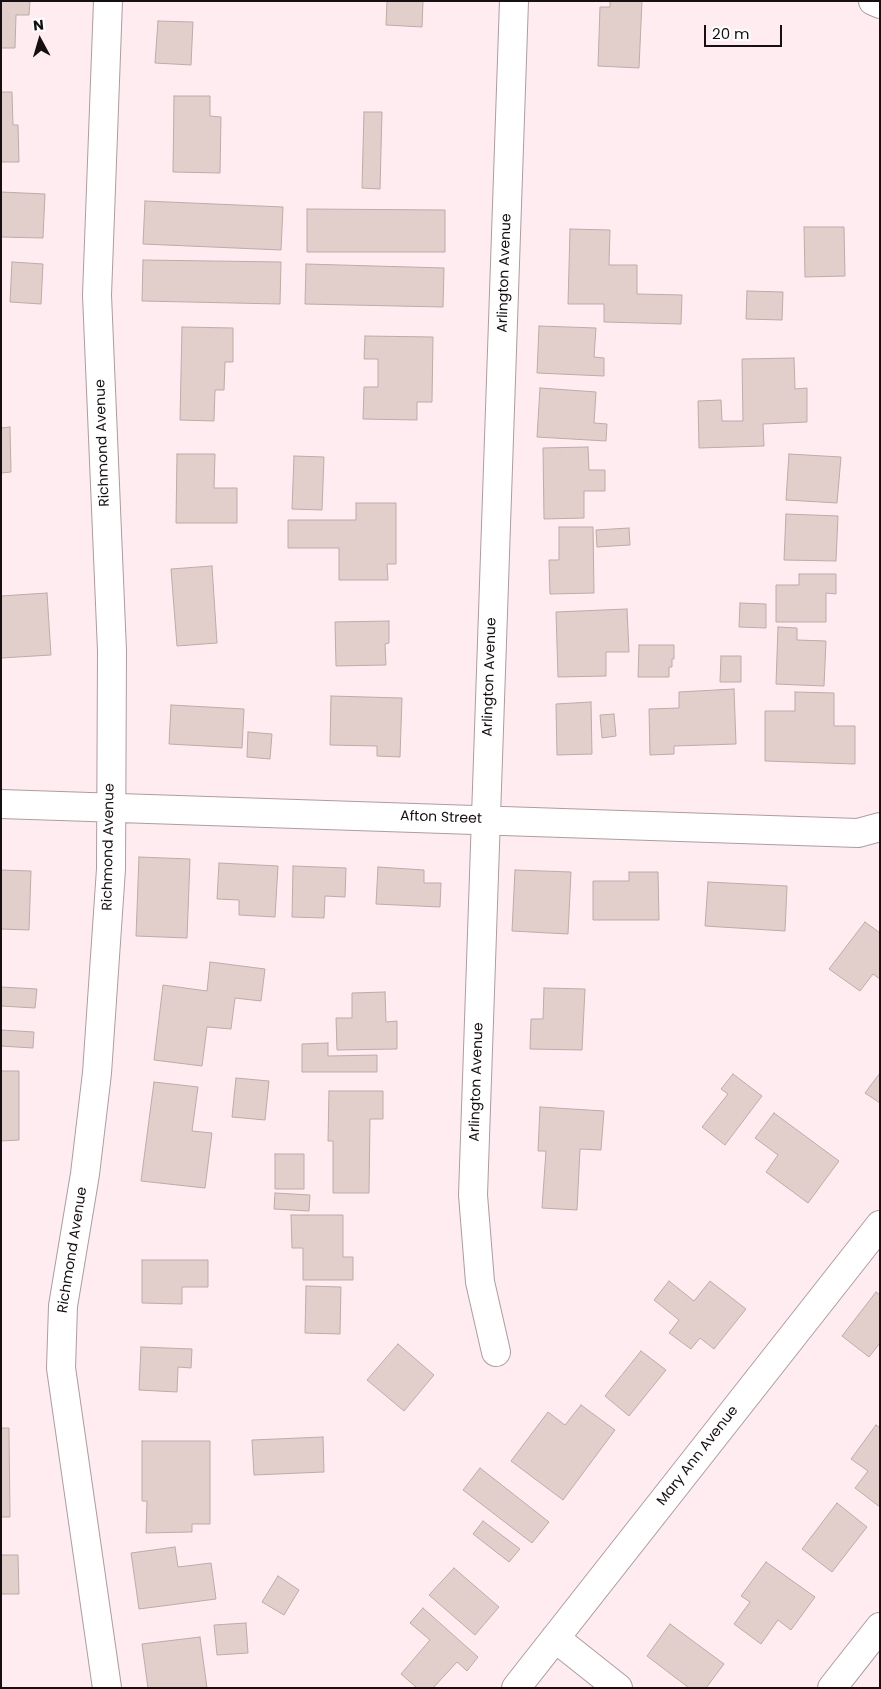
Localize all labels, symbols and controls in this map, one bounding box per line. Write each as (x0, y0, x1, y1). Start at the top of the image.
north arrow (15, 15, 65, 65)
text: N (32, 15, 45, 36)
scale bar (706, 15, 784, 47)
text: 20 m (712, 23, 750, 44)
street label: Arlington Avenue (495, 213, 515, 333)
street label: Richmond Avenue (92, 379, 114, 507)
street label: Arlington Avenue (480, 617, 500, 737)
street label: Richmond Avenue (99, 783, 119, 911)
street label: Afton Street (400, 808, 482, 828)
street label: Arlington Avenue (467, 1022, 487, 1142)
street label: Richmond Avenue (55, 1186, 91, 1314)
street label: Mary Ann Avenue (654, 1403, 742, 1509)

